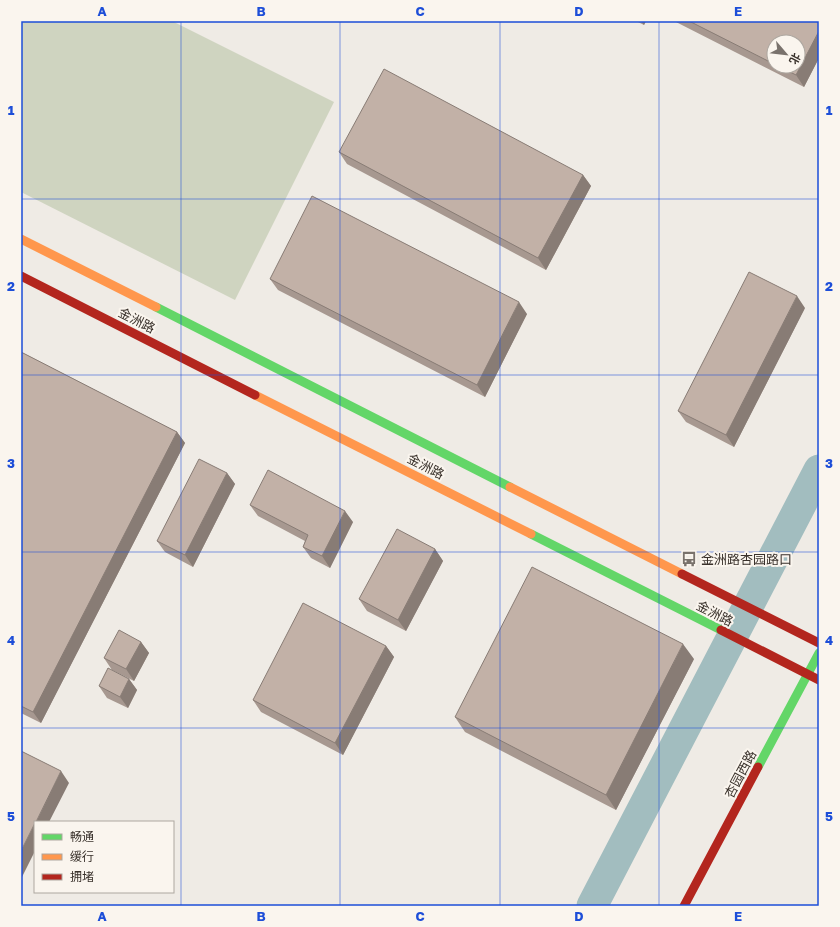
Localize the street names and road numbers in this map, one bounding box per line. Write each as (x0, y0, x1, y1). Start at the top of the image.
street label: 金洲路 (116, 304, 158, 336)
street label: 金洲路 (405, 450, 447, 482)
street label: 金洲路 (694, 597, 736, 629)
street label: 杏园西路 (721, 747, 759, 801)

